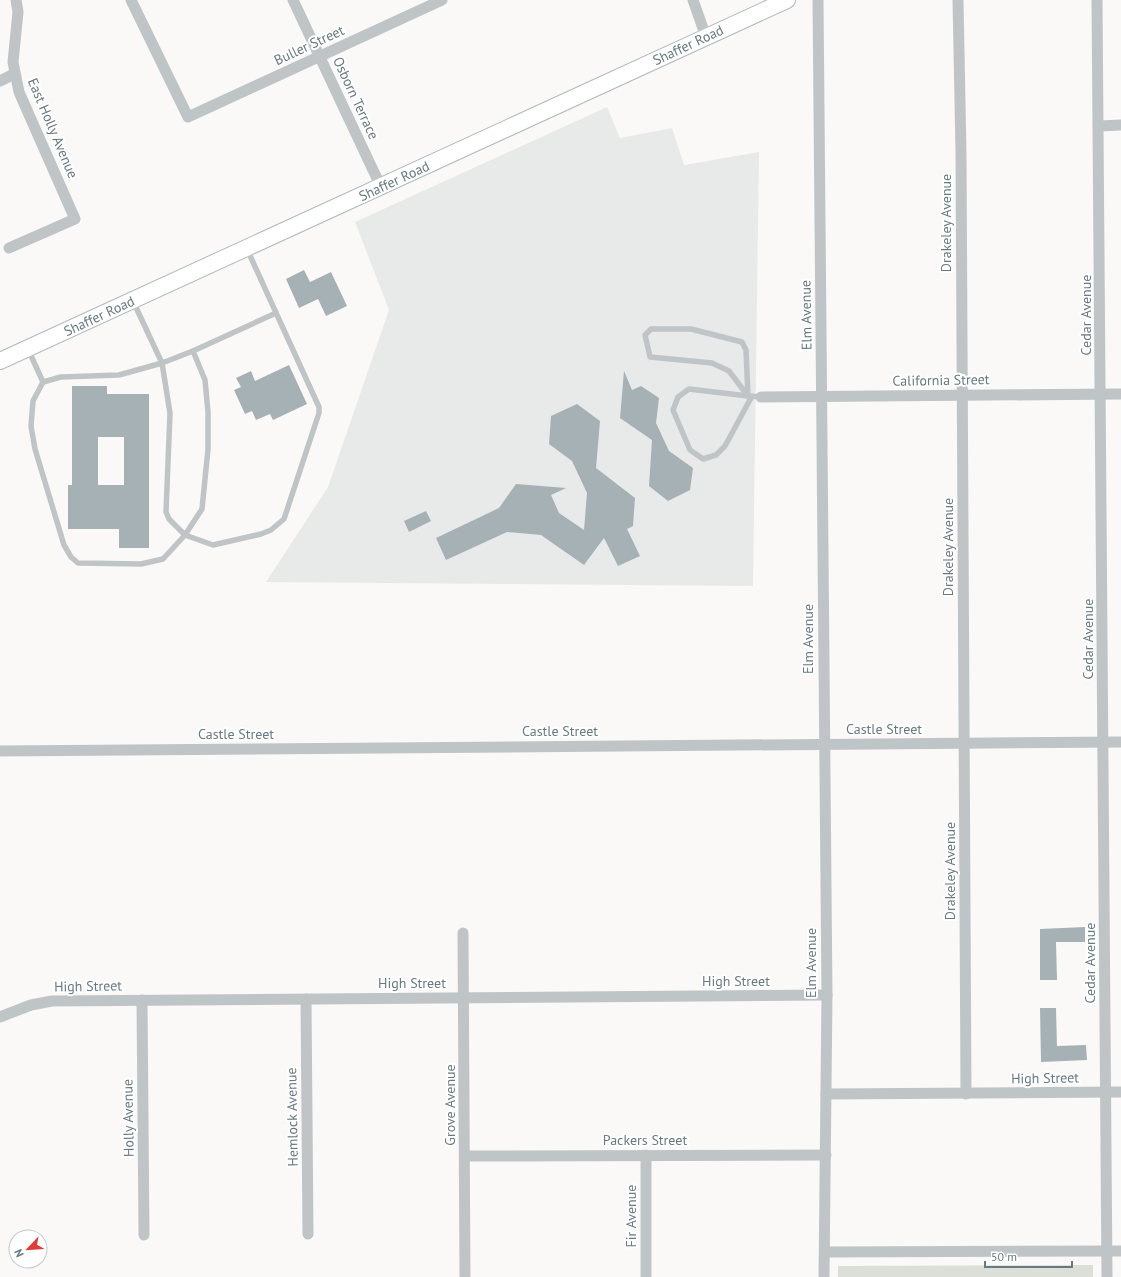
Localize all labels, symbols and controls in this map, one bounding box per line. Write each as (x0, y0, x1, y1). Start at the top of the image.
street label: Buller Street (271, 21, 347, 69)
street label: Shaffer Road (650, 21, 726, 69)
street label: Osborn Terrace (329, 54, 383, 142)
street label: East Holly Avenue (24, 75, 82, 181)
street label: Shaffer Road (356, 157, 432, 205)
street label: Drakeley Avenue (937, 174, 955, 272)
street label: Cedar Avenue (1077, 275, 1095, 355)
street label: Elm Avenue (796, 280, 816, 350)
street label: Shaffer Road (61, 292, 137, 340)
street label: California Street (892, 370, 990, 390)
street label: Drakeley Avenue (939, 498, 957, 596)
street label: Cedar Avenue (1079, 599, 1097, 679)
street label: Elm Avenue (799, 604, 817, 674)
street label: Castle Street (846, 720, 922, 738)
street label: Castle Street (522, 722, 598, 740)
street label: Castle Street (198, 725, 274, 743)
street label: Drakeley Avenue (941, 822, 959, 920)
street label: Cedar Avenue (1081, 923, 1099, 1003)
street label: Elm Avenue (802, 928, 820, 998)
street label: High Street (702, 972, 770, 990)
street label: High Street (378, 974, 446, 992)
street label: High Street (54, 976, 122, 996)
street label: Grove Avenue (441, 1064, 459, 1146)
street label: Hemlock Avenue (282, 1067, 302, 1167)
street label: High Street (1011, 1068, 1079, 1088)
street label: Holly Avenue (118, 1079, 138, 1157)
street label: Packers Street (603, 1131, 687, 1149)
street label: Fir Avenue (622, 1185, 640, 1247)
north arrow (8, 1229, 48, 1269)
scale bar (985, 1243, 1072, 1269)
text: N (11, 1247, 27, 1259)
text: 50 m (991, 1249, 1017, 1264)

